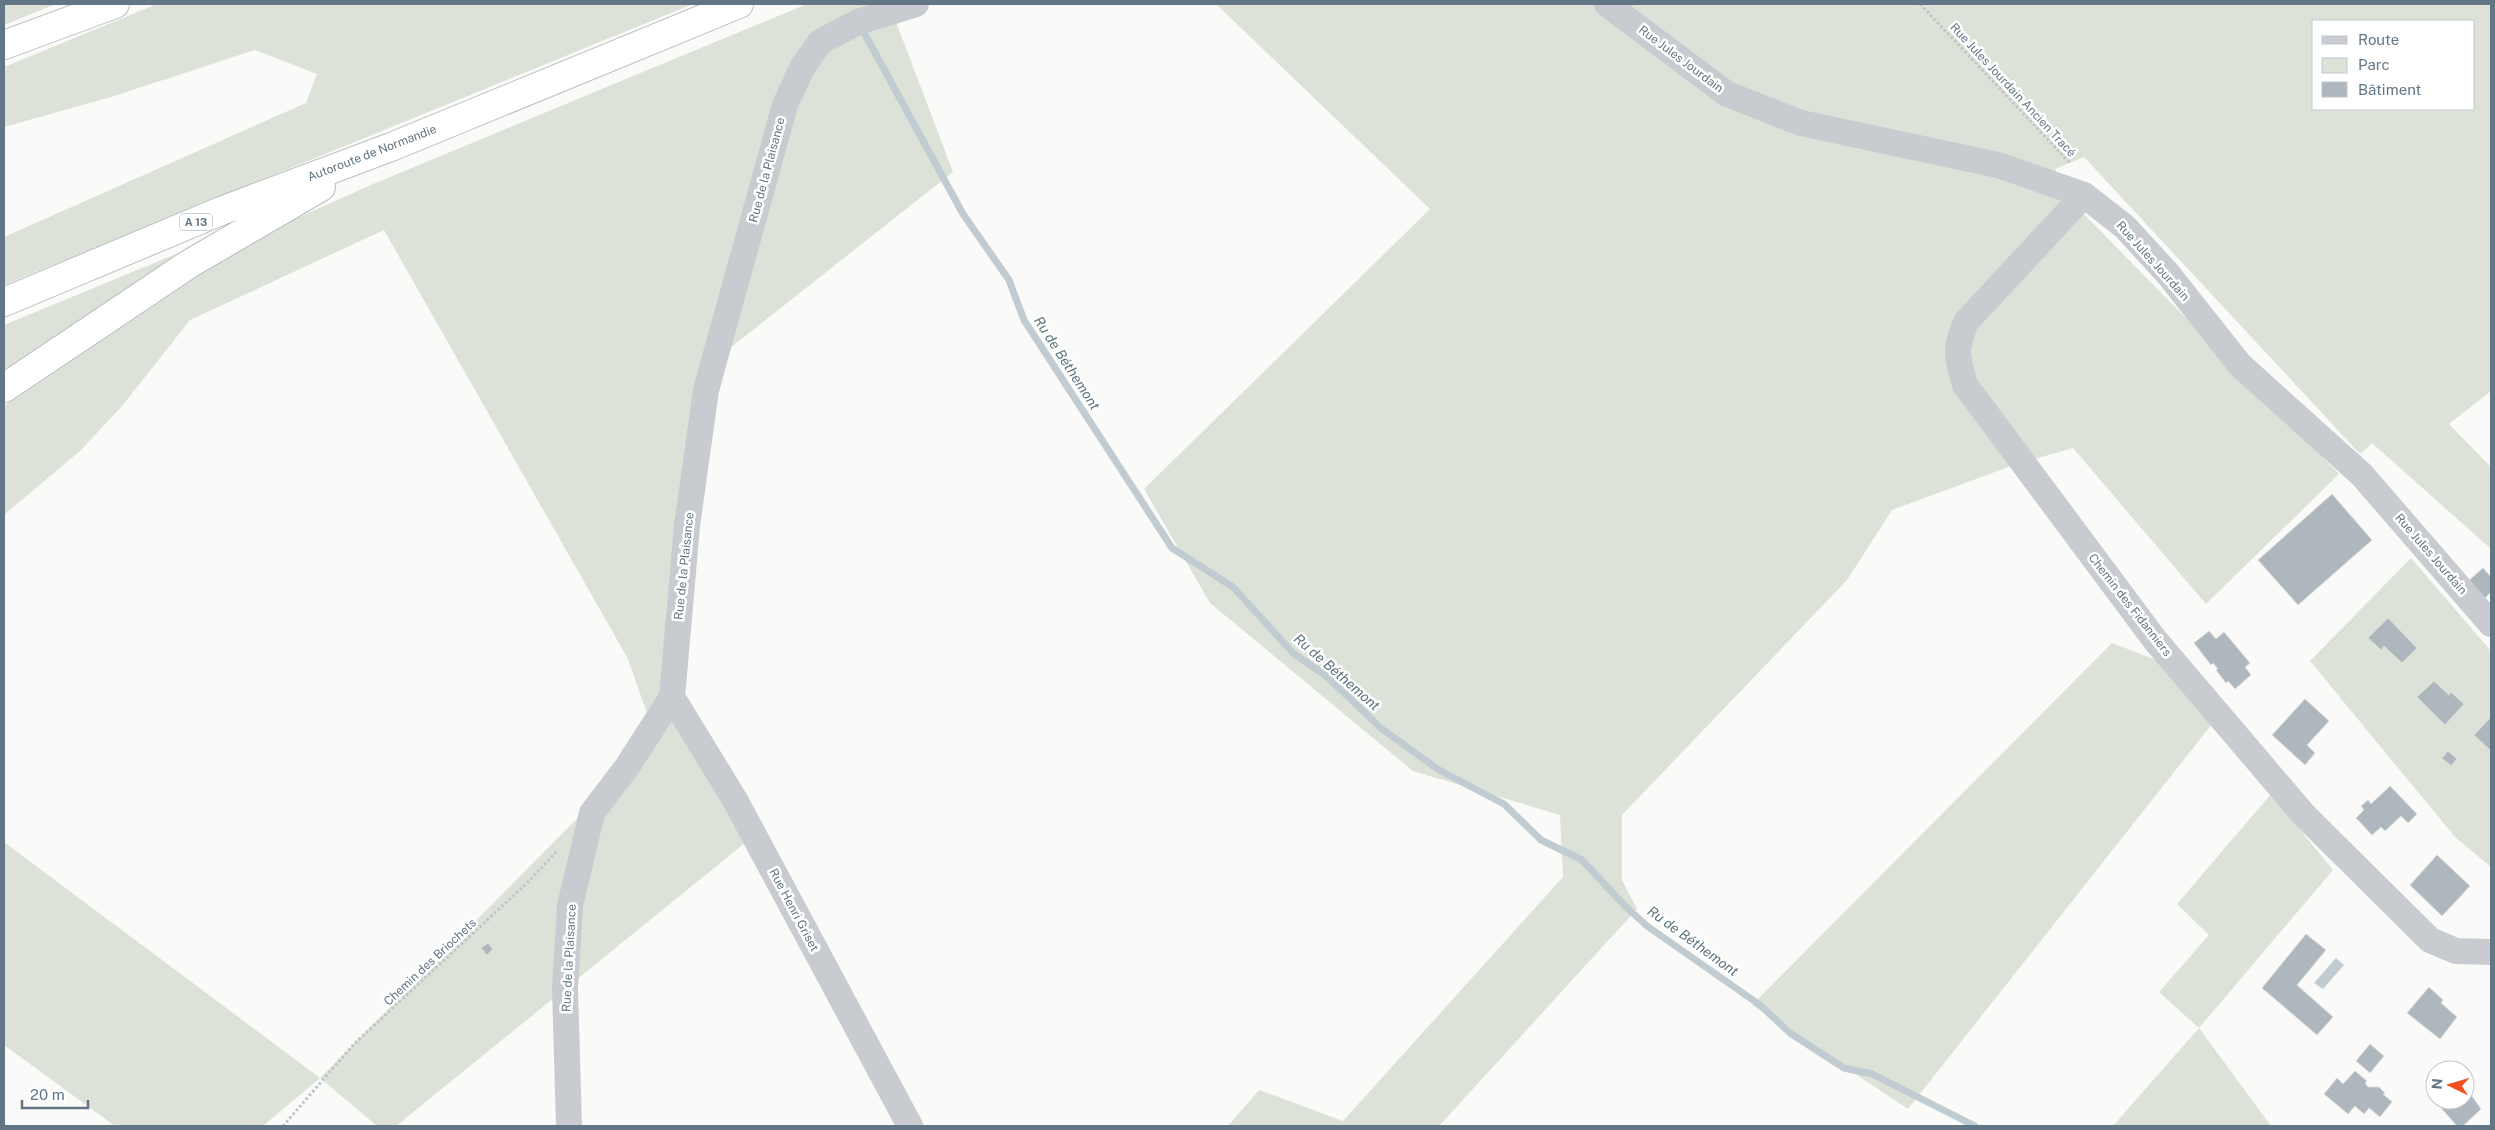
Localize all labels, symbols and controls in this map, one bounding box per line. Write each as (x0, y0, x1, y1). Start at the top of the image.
street label: Rue Jules Jourdain Ancien Tracé (1947, 20, 2079, 160)
legend (2312, 20, 2475, 110)
street label: Rue Jules Jourdain (1636, 23, 1726, 95)
text: Route (2358, 31, 2399, 48)
text: Parc (2358, 56, 2390, 73)
text: Bâtiment (2358, 81, 2421, 98)
street label: Rue de la Plaisance (746, 116, 788, 224)
street label: Autoroute de Normandie (305, 122, 439, 184)
road number: A 13 (180, 213, 212, 230)
street label: Rue Jules Jourdain (2114, 218, 2192, 304)
water label: Ru de Béthemont (1031, 313, 1104, 413)
street label: Rue de la Plaisance (671, 511, 697, 621)
street label: Rue Jules Jourdain (2392, 511, 2470, 597)
street label: Chemin des Fidanniers (2086, 551, 2174, 659)
water label: Ru de Béthemont (1291, 630, 1384, 714)
street label: Rue Henri Griset (766, 866, 822, 954)
street label: Rue de la Plaisance (559, 903, 579, 1012)
water label: Ru de Béthemont (1645, 903, 1742, 980)
street label: Chemin des Briochets (381, 916, 479, 1008)
north arrow (2425, 1060, 2475, 1110)
scale bar (22, 1078, 89, 1110)
text: N (2429, 1078, 2445, 1090)
text: 20 m (30, 1086, 65, 1103)

